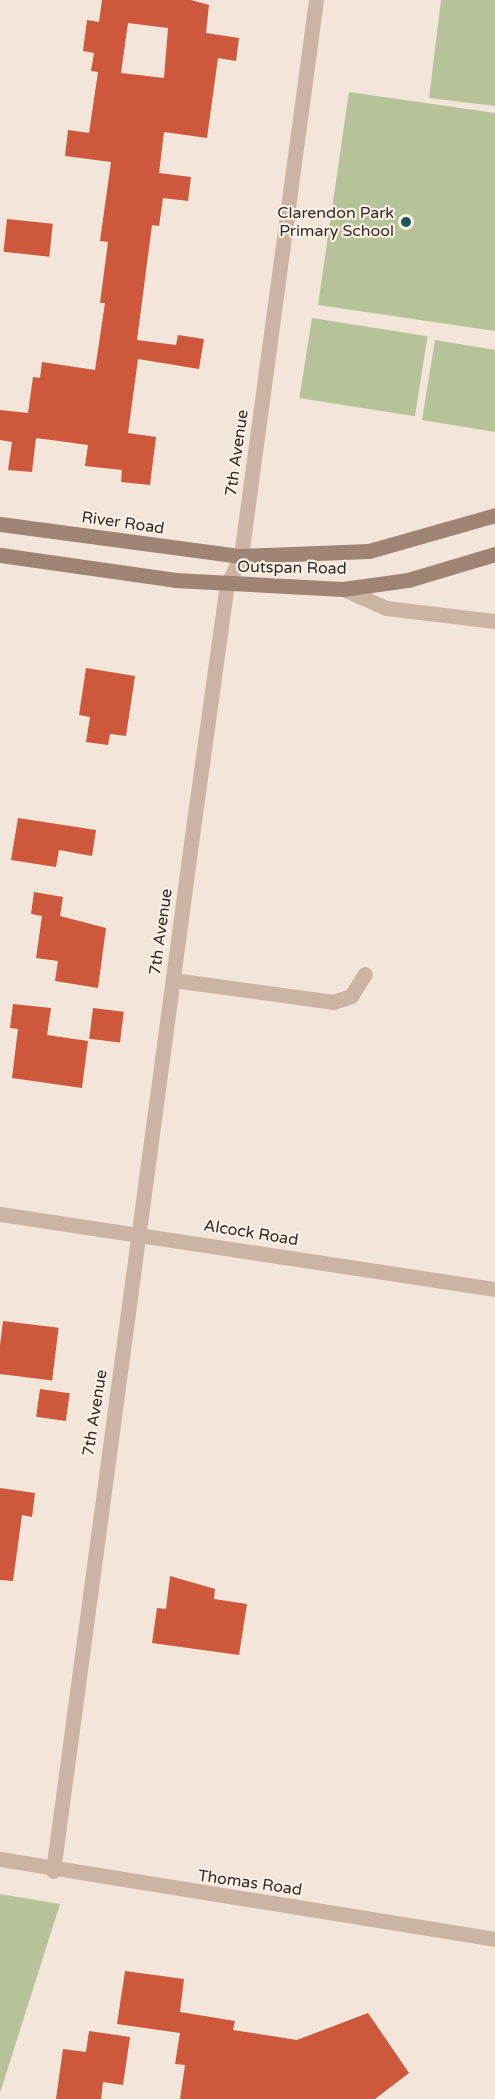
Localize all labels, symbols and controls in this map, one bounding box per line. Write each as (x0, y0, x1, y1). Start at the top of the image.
place label: Clarendon Park Primary School (277, 203, 394, 241)
marker: Clarendon Park Primary School (399, 215, 413, 229)
street label: 7th Avenue (221, 408, 253, 498)
street label: River Road (80, 508, 166, 538)
street label: Outspan Road (237, 557, 347, 579)
street label: 7th Avenue (145, 887, 177, 977)
street label: Alcock Road (202, 1216, 300, 1250)
street label: 7th Avenue (79, 1368, 111, 1458)
street label: Thomas Road (197, 1866, 303, 1900)

